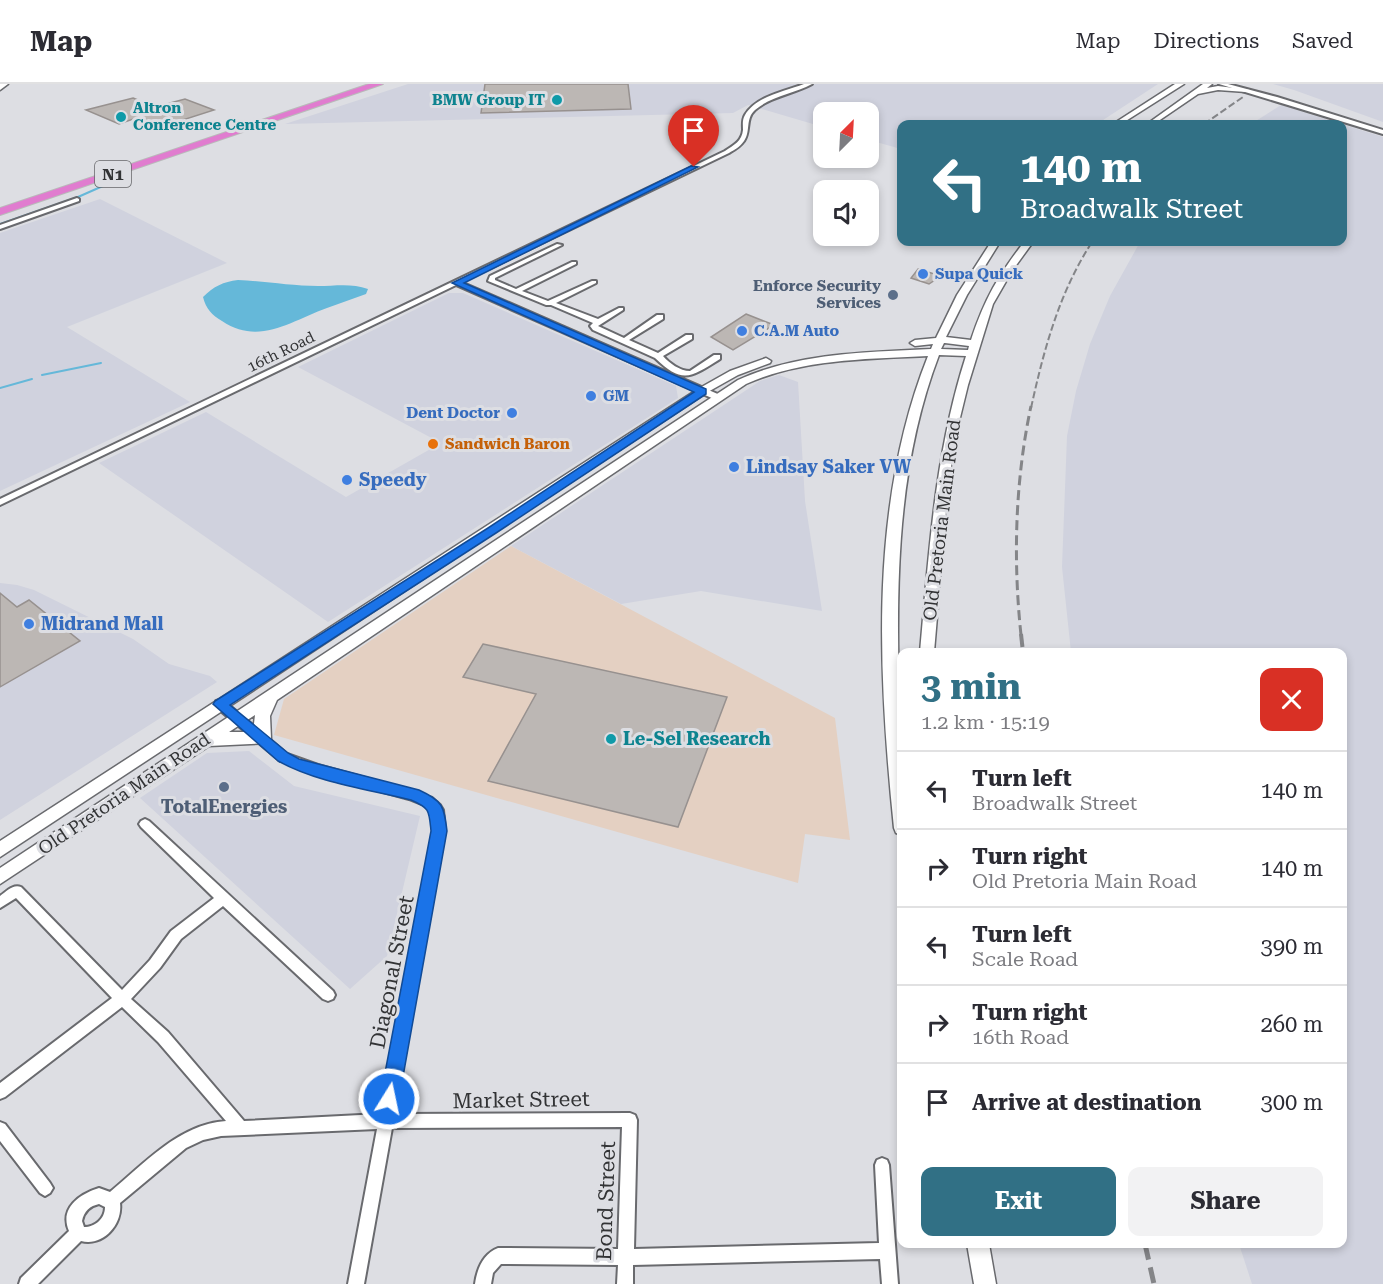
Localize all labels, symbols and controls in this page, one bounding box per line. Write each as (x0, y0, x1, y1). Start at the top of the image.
text: Map (30, 25, 92, 58)
text: Map (1076, 29, 1120, 53)
text: Directions (1153, 29, 1259, 53)
text: Saved (1292, 29, 1353, 53)
place label: BMW Group IT (432, 91, 545, 109)
marker: BMW Group IT (550, 93, 564, 107)
place label: Altron Conference Centre (133, 99, 276, 134)
north arrow (813, 102, 879, 168)
map controls (813, 102, 879, 246)
pin (668, 105, 719, 167)
marker: Altron Conference Centre (114, 110, 128, 124)
icon: arrive (677, 114, 710, 147)
text: 140 m (1020, 143, 1142, 192)
icon: left (921, 144, 999, 222)
road number: N1 (95, 161, 131, 187)
button: sound (813, 180, 879, 246)
text: Broadwalk Street (1020, 193, 1243, 225)
place label: Supa Quick (935, 265, 1024, 283)
marker: Supa Quick (916, 267, 930, 281)
place label: Enforce Security Services (753, 277, 881, 312)
marker: Enforce Security Services (886, 288, 900, 302)
place label: C.A.M Auto (754, 322, 839, 340)
marker: C.A.M Auto (735, 324, 749, 338)
street label: 16th Road (244, 328, 318, 376)
place label: GM (603, 387, 630, 405)
marker: GM (584, 389, 598, 403)
place label: Dent Doctor (406, 404, 500, 422)
marker: Dent Doctor (505, 406, 519, 420)
street label: Old Pretoria Main Road (919, 418, 964, 622)
place label: Sandwich Baron (445, 435, 570, 453)
marker: Sandwich Baron (426, 437, 440, 451)
place label: Lindsay Saker VW (746, 456, 912, 477)
marker: Lindsay Saker VW (727, 460, 741, 474)
place label: Speedy (359, 469, 427, 490)
marker: Speedy (340, 473, 354, 487)
place label: Midrand Mall (41, 613, 163, 634)
marker: Midrand Mall (22, 617, 36, 631)
text: 3 min (921, 666, 1021, 708)
button: close (1260, 668, 1323, 731)
text: 1.2 km · 15:19 (921, 710, 1050, 734)
street label: Old Pretoria Main Road (34, 728, 214, 859)
place label: Le-Sel Research (623, 728, 771, 749)
marker: Le-Sel Research (604, 732, 618, 746)
text: Turn left (972, 766, 1072, 791)
icon: left (921, 774, 954, 807)
text: 140 m (1260, 778, 1323, 803)
marker: TotalEnergies (217, 780, 231, 794)
text: Broadwalk Street (972, 791, 1137, 815)
place label: TotalEnergies (161, 796, 287, 817)
text: Turn right (972, 844, 1087, 869)
icon: right (921, 852, 954, 885)
text: 140 m (1260, 856, 1323, 881)
text: Old Pretoria Main Road (972, 869, 1197, 893)
street label: Diagonal Street (365, 893, 419, 1051)
text: Turn left (972, 922, 1072, 947)
icon: left (921, 930, 954, 963)
text: 390 m (1260, 934, 1323, 959)
text: Scale Road (972, 947, 1078, 971)
text: Turn right (972, 1000, 1087, 1025)
icon: right (921, 1008, 954, 1041)
text: 260 m (1260, 1012, 1323, 1037)
text: 16th Road (972, 1025, 1069, 1049)
position arrow (357, 1067, 421, 1131)
icon: arrive (921, 1086, 954, 1119)
street label: Market Street (452, 1087, 590, 1113)
text: Arrive at destination (972, 1090, 1201, 1115)
text: 300 m (1260, 1090, 1323, 1115)
street label: Bond Street (592, 1141, 620, 1261)
button: Exit (921, 1167, 1116, 1236)
button: Share (1128, 1167, 1323, 1236)

